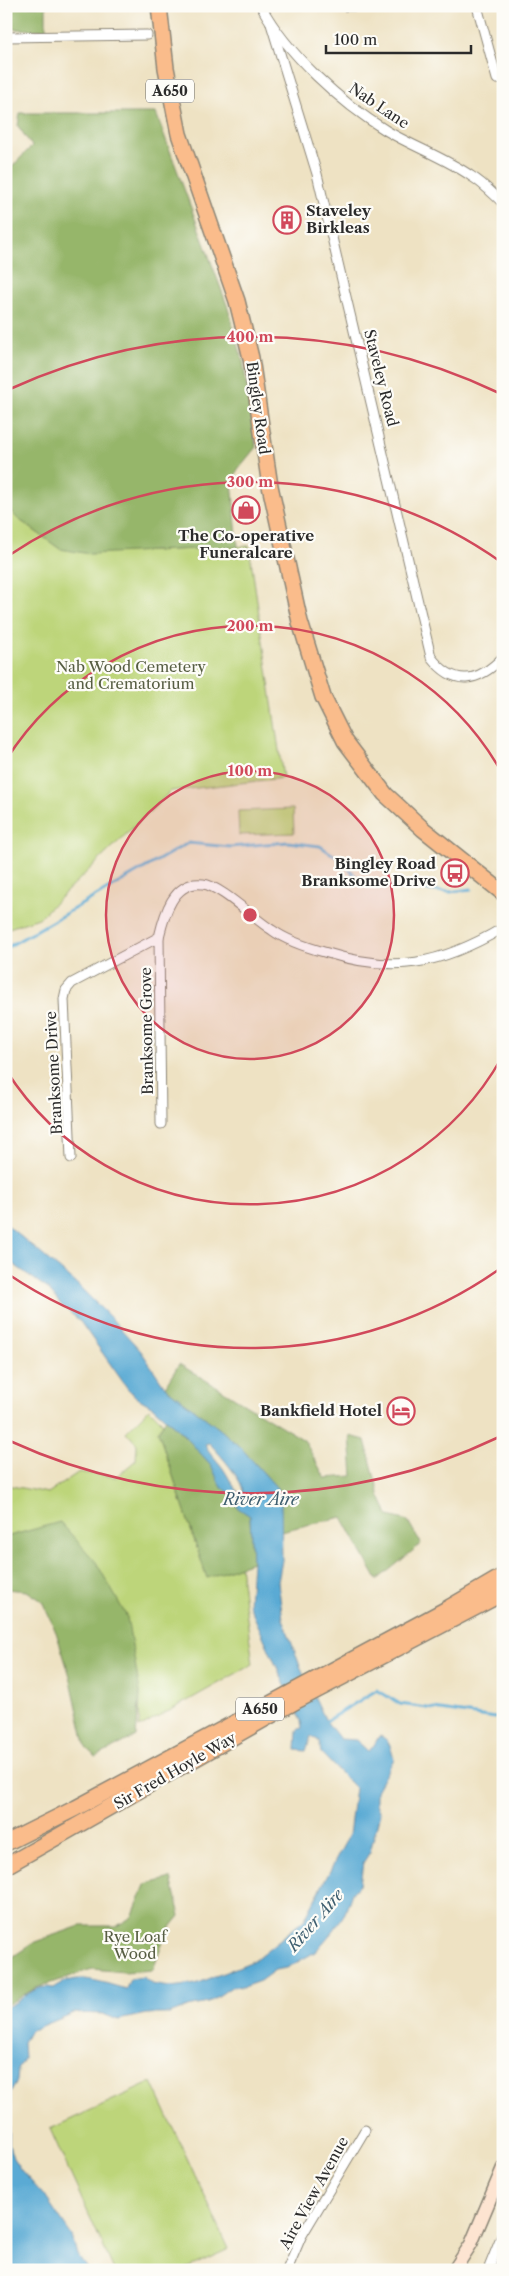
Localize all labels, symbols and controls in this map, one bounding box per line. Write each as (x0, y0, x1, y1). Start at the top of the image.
scale bar (326, 22, 472, 54)
text: 100 m (334, 30, 377, 49)
street label: Nab Lane (346, 79, 413, 133)
road number: A650 (146, 80, 194, 102)
place label: Staveley Birkleas (306, 201, 372, 237)
building icon: Staveley Birkleas (272, 205, 302, 235)
text: 400 m (227, 327, 273, 346)
street label: Staveley Road (360, 327, 403, 428)
street label: Bingley Road (243, 360, 274, 456)
text: 300 m (227, 472, 273, 491)
shop icon: The Co-operative Funeralcare (231, 495, 261, 525)
place label: The Co-operative Funeralcare (178, 526, 314, 562)
text: 200 m (227, 616, 273, 635)
park label: Nab Wood Cemetery and Crematorium (56, 657, 207, 693)
text: 100 m (228, 761, 272, 780)
place label: Bingley Road Branksome Drive (301, 854, 436, 890)
bus stop icon: Bingley Road Branksome Drive (440, 858, 470, 888)
centre of rings (241, 906, 259, 924)
street label: Branksome Grove (136, 967, 157, 1095)
street label: Branksome Drive (41, 1011, 66, 1135)
hotel icon: Bankfield Hotel (386, 1396, 416, 1426)
place label: Bankfield Hotel (260, 1401, 382, 1420)
water label: River Aire (221, 1489, 300, 1509)
road number: A650 (236, 1698, 284, 1720)
street label: Sir Fred Hoyle Way (110, 1728, 240, 1813)
water label: River Aire (281, 1884, 348, 1957)
park label: Rye Loaf Wood (103, 1927, 168, 1963)
street label: Aire View Avenue (274, 2133, 352, 2253)

